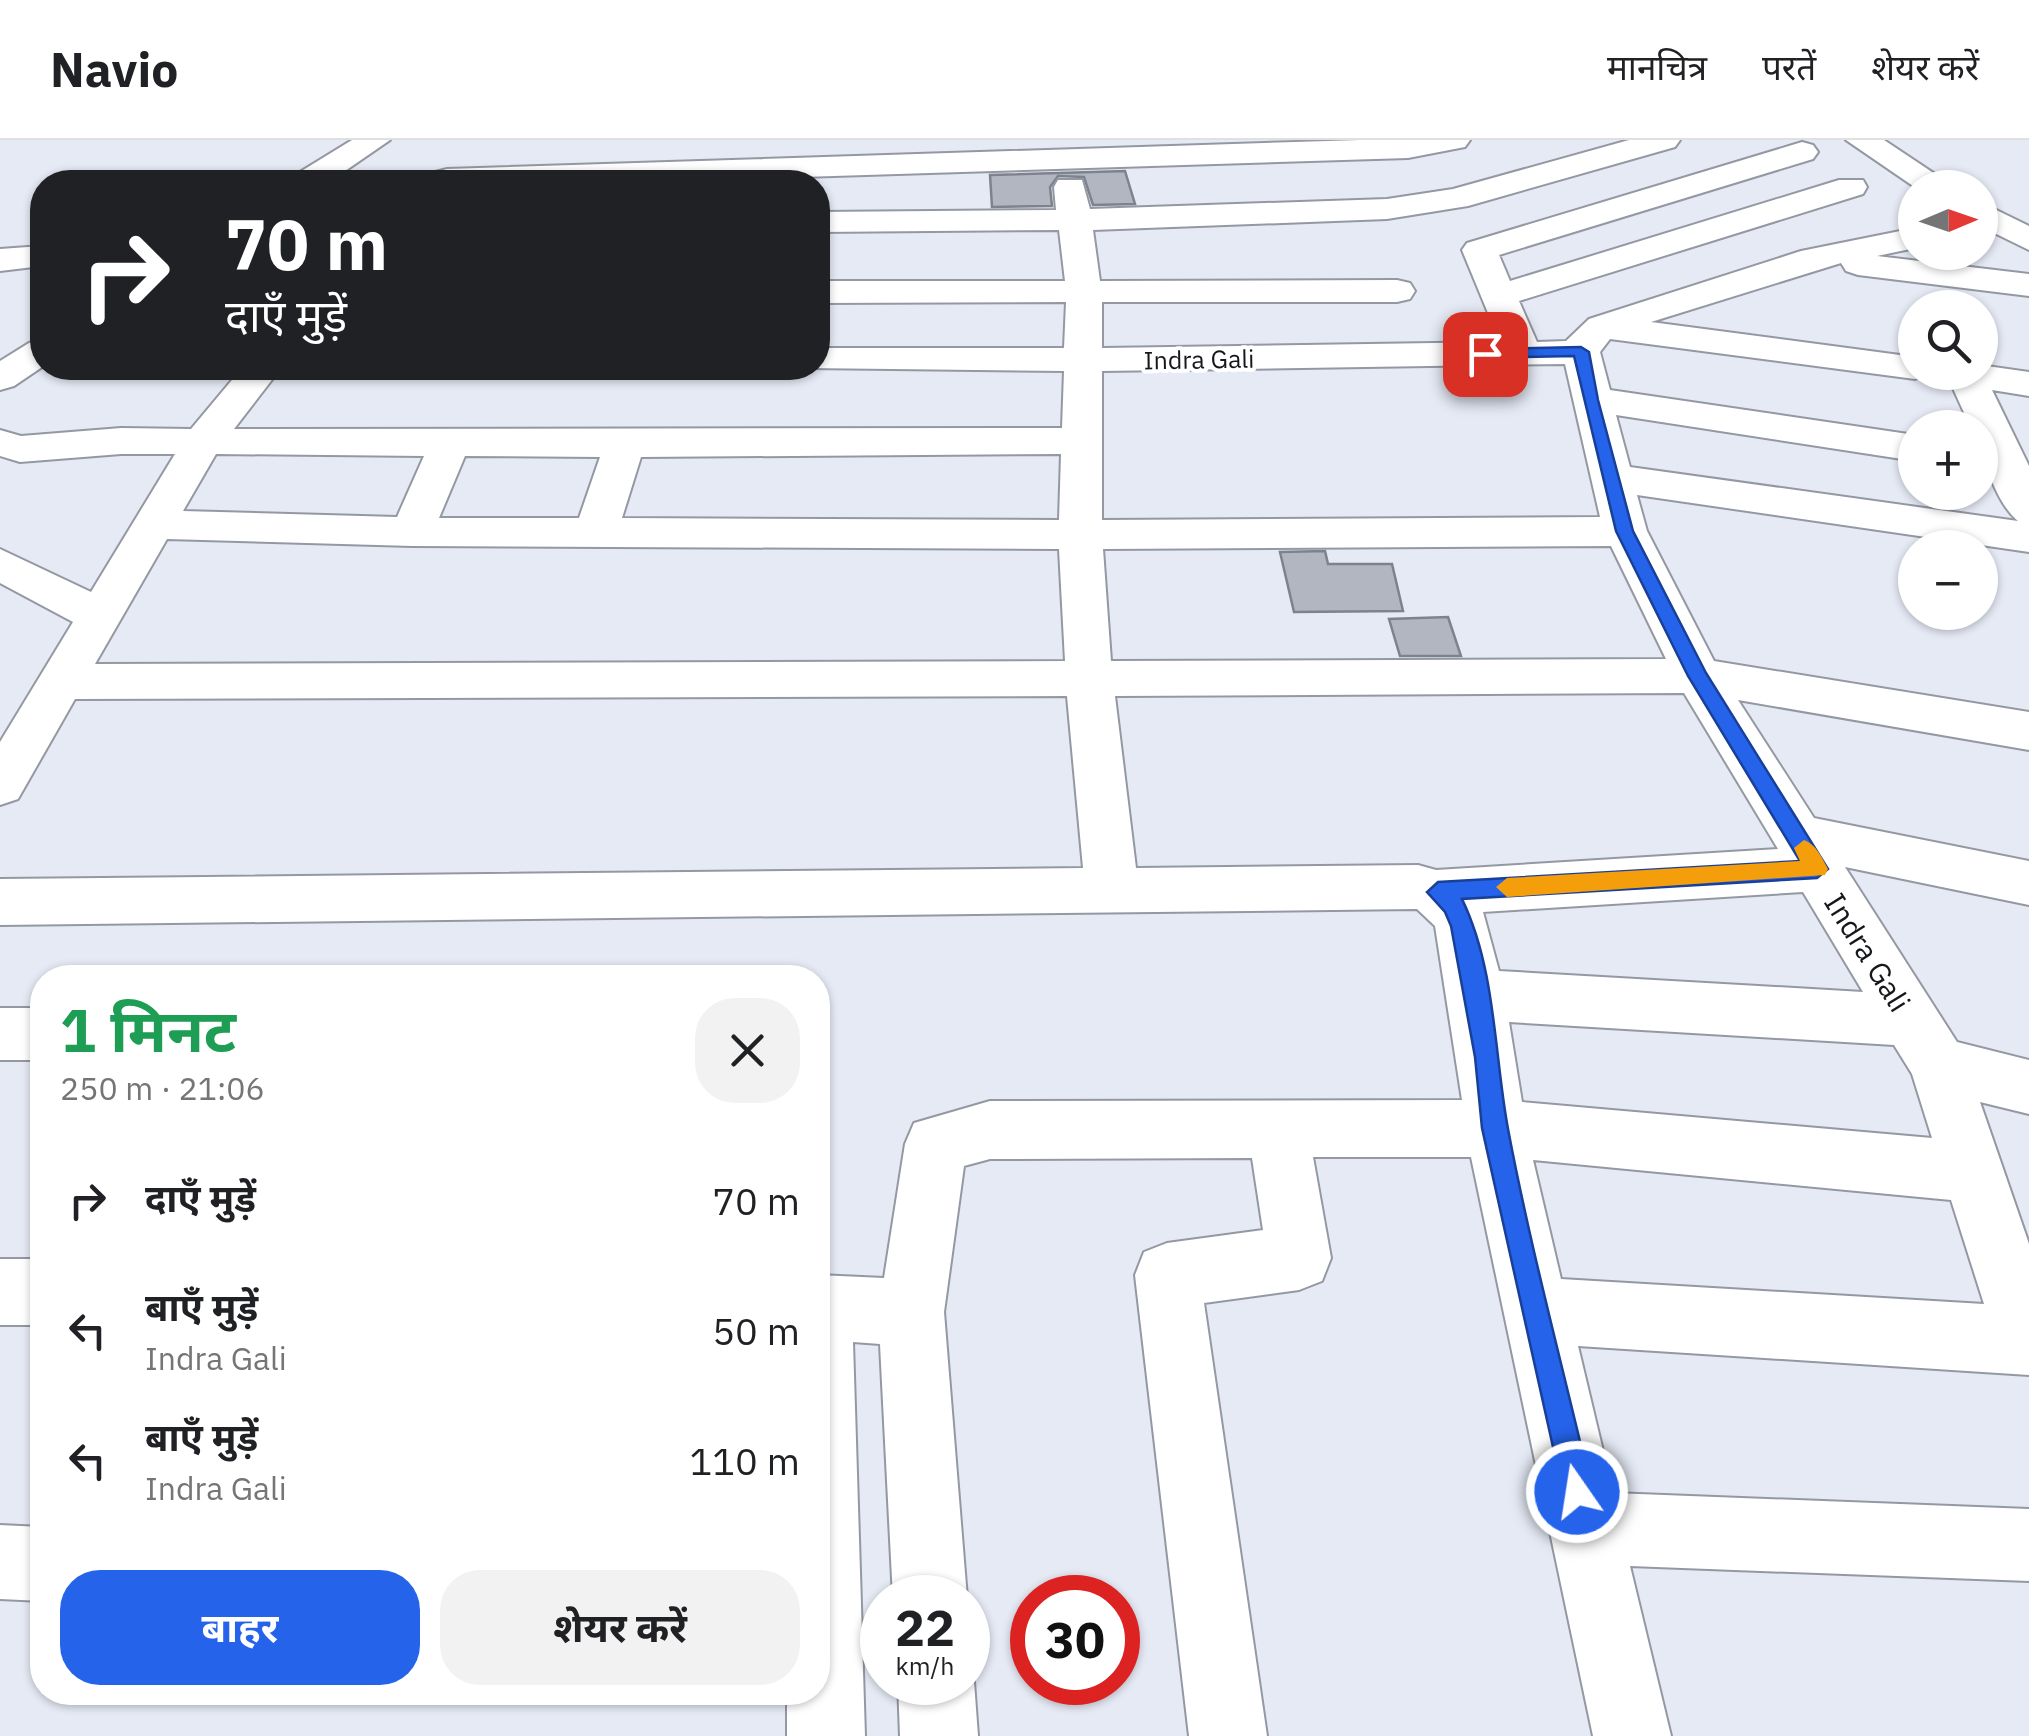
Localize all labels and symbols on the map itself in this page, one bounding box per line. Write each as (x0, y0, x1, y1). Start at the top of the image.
north arrow (1898, 170, 1998, 270)
pin (1443, 312, 1528, 397)
street label: Indra Gali (1143, 342, 1255, 376)
street label: Indra Gali (1816, 885, 1920, 1019)
position arrow (1525, 1440, 1629, 1544)
speed limit sign: 30 (1010, 1575, 1140, 1705)

